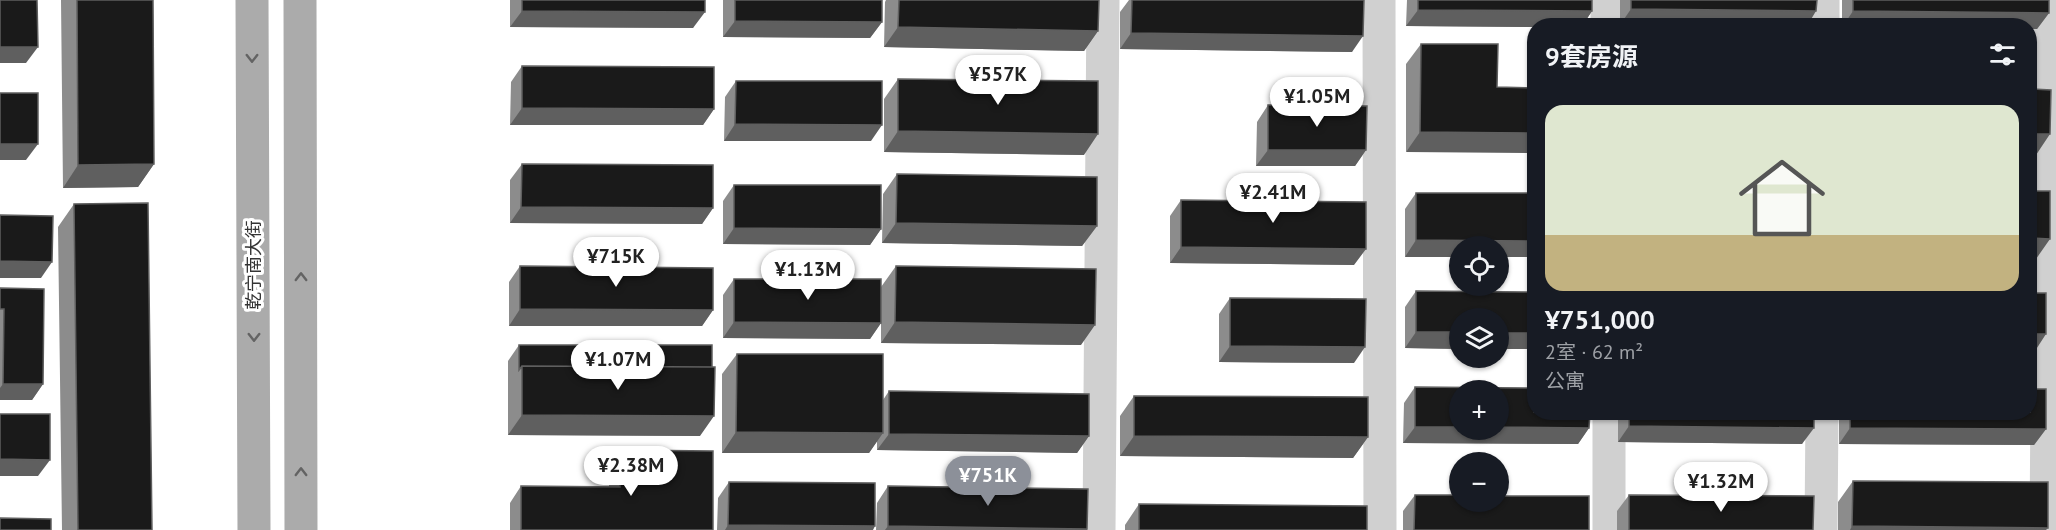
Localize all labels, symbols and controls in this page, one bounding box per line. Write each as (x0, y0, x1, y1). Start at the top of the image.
icon: filters (1986, 38, 2019, 71)
text: 9套房源 (1545, 40, 1638, 73)
one-way arrow (246, 54, 258, 63)
pin: ¥557K (956, 55, 1040, 106)
text: ¥557K (969, 61, 1027, 87)
pin: ¥1.05M (1268, 77, 1366, 128)
text: ¥1.05M (1284, 83, 1350, 109)
icon: home (1728, 144, 1836, 252)
pin: ¥2.41M (1224, 173, 1322, 224)
text: ¥2.41M (1240, 179, 1306, 205)
street label: 乾宁南大街 (242, 220, 265, 310)
map controls (1449, 236, 1509, 512)
button: locate (1449, 236, 1509, 296)
pin: ¥715K (574, 237, 658, 288)
text: ¥715K (587, 243, 645, 269)
pin: ¥1.13M (759, 250, 857, 301)
text: ¥1.13M (775, 256, 841, 282)
one-way arrow (295, 272, 307, 281)
text: ¥751,000 (1545, 303, 1655, 336)
button: layers (1449, 308, 1509, 368)
one-way arrow (248, 333, 260, 342)
text: 2室 · 62 m² (1545, 339, 1643, 365)
pin: ¥1.07M (569, 340, 667, 391)
text: ¥1.07M (585, 346, 651, 372)
text: 公寓 (1545, 368, 1585, 394)
button: + (1449, 380, 1509, 440)
pin: ¥2.38M (582, 446, 680, 497)
text: ¥2.38M (598, 452, 664, 478)
button: − (1449, 452, 1509, 512)
pin: ¥751K (946, 456, 1030, 507)
text: ¥751K (959, 462, 1017, 488)
pin: ¥1.32M (1672, 462, 1770, 513)
one-way arrow (295, 467, 307, 476)
text: ¥1.32M (1688, 468, 1754, 494)

